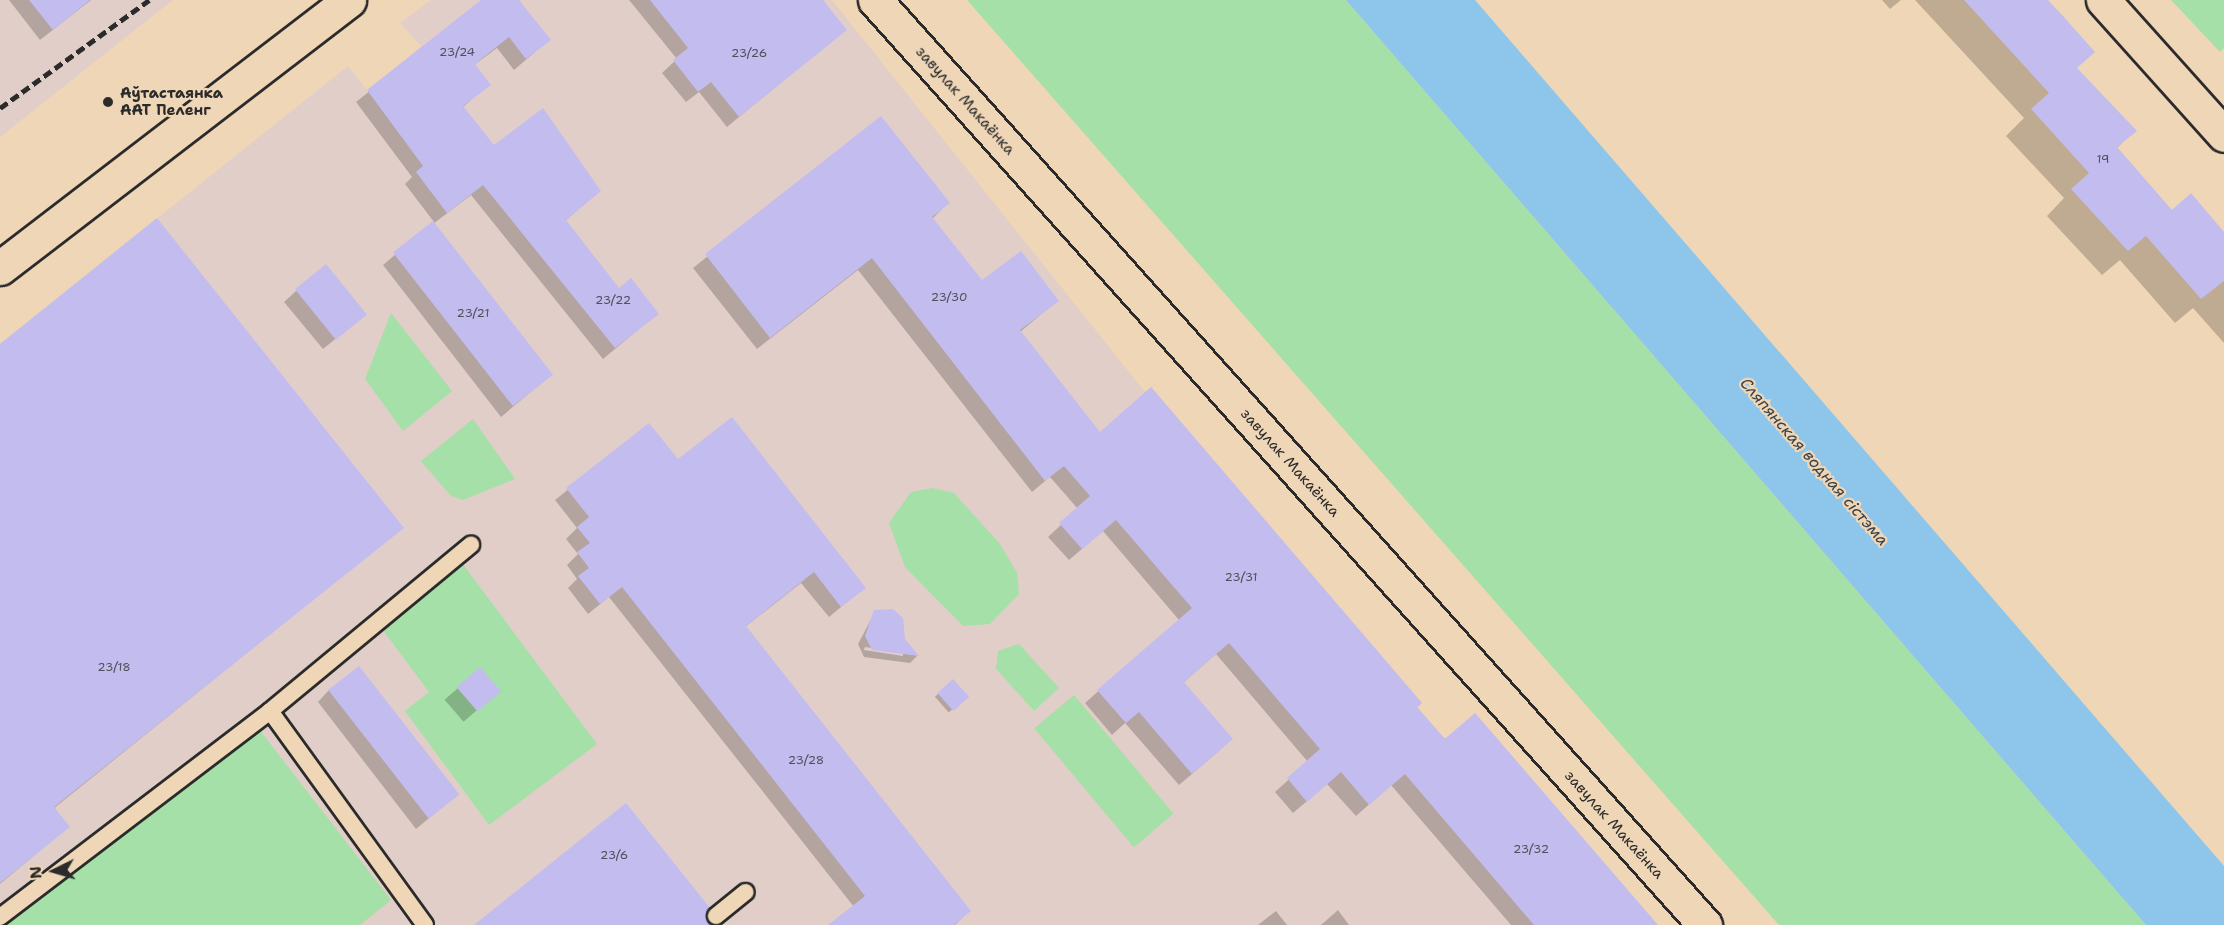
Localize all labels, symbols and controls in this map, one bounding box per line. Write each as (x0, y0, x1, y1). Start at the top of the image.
street label: завулак Макаёнка (912, 43, 1018, 159)
house number: 23/24 (439, 46, 475, 60)
house number: 23/26 (731, 47, 767, 61)
place label: Аўтастаянка ААТ Пеленг (120, 84, 223, 119)
marker: Аўтастаянка ААТ Пеленг (101, 95, 115, 109)
house number: 19 (2097, 153, 2109, 167)
house number: 23/30 (931, 291, 967, 305)
house number: 23/22 (595, 294, 631, 308)
house number: 23/21 (457, 307, 489, 321)
water label: Сляпянская водная сістэма (1736, 374, 1892, 550)
street label: завулак Макаёнка (1237, 405, 1343, 521)
house number: 23/31 (1225, 571, 1257, 585)
house number: 23/18 (97, 661, 131, 675)
house number: 23/28 (788, 754, 824, 768)
street label: завулак Макаёнка (1561, 767, 1667, 883)
north arrow (24, 841, 84, 901)
house number: 23/32 (1513, 843, 1549, 857)
house number: 23/6 (600, 849, 628, 863)
text: N (25, 865, 47, 880)

